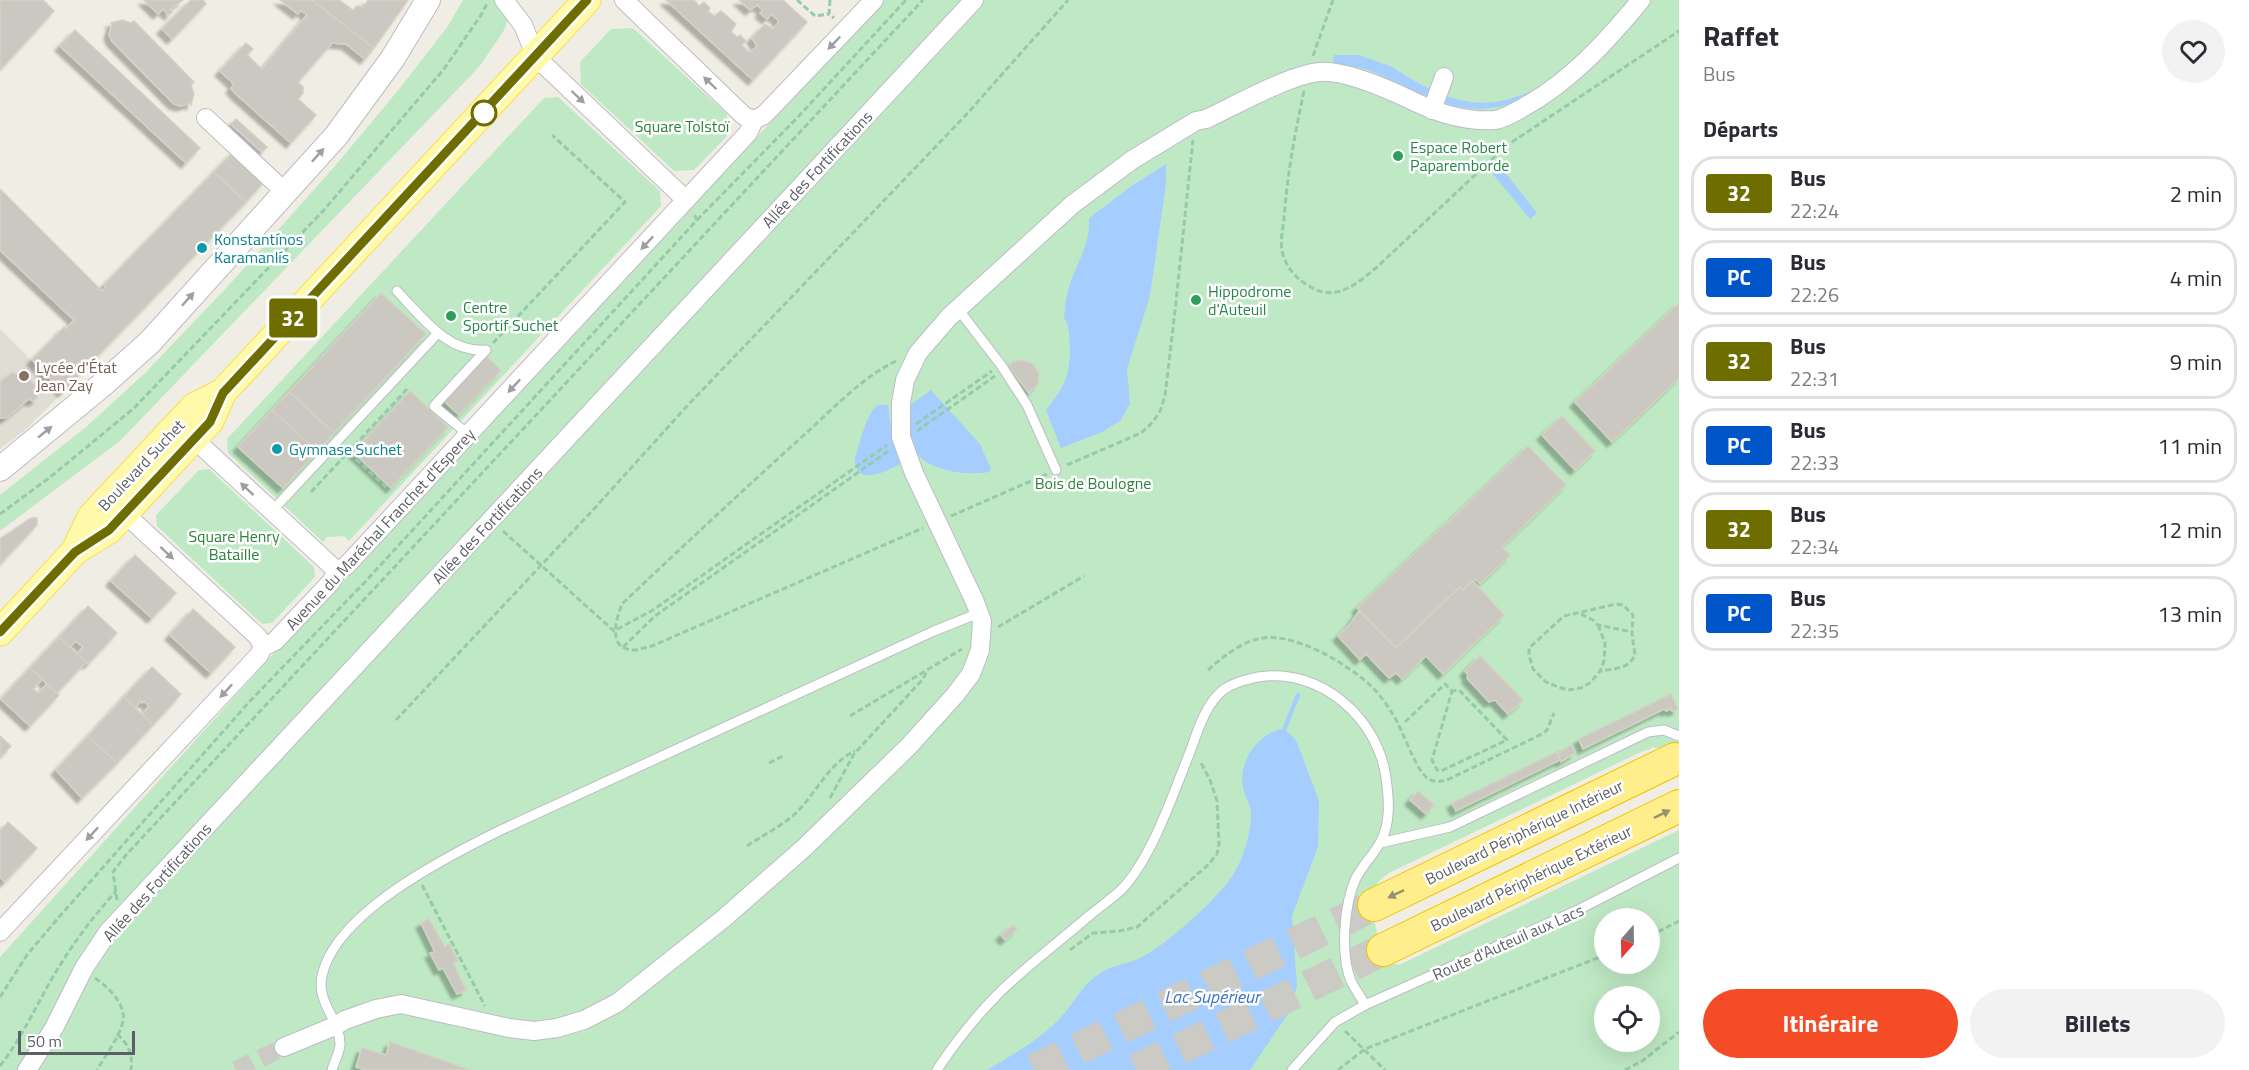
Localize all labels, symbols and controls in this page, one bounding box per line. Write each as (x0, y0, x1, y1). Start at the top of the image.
text: Raffet (1703, 14, 1779, 57)
button: heart (2162, 20, 2225, 83)
one-way arrow (827, 35, 841, 49)
text: Bus (1703, 58, 1735, 89)
one-way arrow (704, 76, 718, 90)
one-way arrow (571, 90, 586, 104)
unlabelled marker (471, 100, 497, 126)
street label: Allée des Fortifications (756, 105, 878, 233)
text: Départs (1703, 112, 1778, 146)
park label: Square Tolstoï (635, 114, 730, 138)
place label: Espace Robert Paparemborde (1410, 135, 1509, 177)
one-way arrow (311, 148, 324, 163)
marker: Espace Robert Paparemborde (1391, 149, 1405, 163)
text: Bus (1790, 161, 1826, 195)
text: 32 (1727, 177, 1751, 209)
text: 2 min (2170, 177, 2222, 211)
text: 22:24 (1790, 195, 1839, 226)
place label: Konstantínos Karamanlís (214, 227, 303, 269)
one-way arrow (640, 235, 654, 249)
marker: Konstantínos Karamanlís (195, 241, 209, 255)
text: Bus (1790, 245, 1826, 279)
text: PC (1727, 261, 1751, 293)
text: 4 min (2170, 261, 2222, 295)
place label: Hippodrome d'Auteuil (1208, 279, 1291, 321)
text: 22:26 (1790, 279, 1839, 310)
one-way arrow (181, 292, 195, 307)
marker: Hippodrome d'Auteuil (1189, 293, 1203, 307)
place label: Centre Sportif Suchet (463, 295, 559, 337)
line badge: 32 (266, 298, 320, 338)
text: 32 (281, 302, 305, 334)
marker: Centre Sportif Suchet (444, 309, 458, 323)
text: Bus (1790, 329, 1826, 363)
text: 32 (1727, 345, 1751, 377)
text: 9 min (2170, 345, 2222, 379)
place label: Lycée d'État Jean Zay (36, 355, 117, 397)
text: 22:31 (1790, 363, 1839, 394)
marker: Lycée d'État Jean Zay (17, 369, 31, 383)
one-way arrow (507, 378, 521, 393)
street label: Boulevard Suchet (92, 413, 190, 516)
text: Bus (1790, 413, 1826, 447)
street label: Avenue du Maréchal Franchet d'Esperey (280, 422, 480, 635)
one-way arrow (37, 426, 52, 439)
text: PC (1727, 429, 1751, 461)
text: 11 min (2157, 429, 2222, 463)
place label: Gymnase Suchet (289, 437, 402, 461)
marker: Gymnase Suchet (270, 442, 284, 456)
text: 22:33 (1790, 447, 1839, 478)
street label: Allée des Fortifications (426, 461, 548, 589)
park label: Bois de Boulogne (1035, 471, 1151, 495)
one-way arrow (241, 482, 255, 496)
text: Bus (1790, 497, 1826, 531)
text: 32 (1727, 513, 1751, 545)
text: 12 min (2157, 513, 2222, 547)
park label: Square Henry Bataille (188, 524, 280, 566)
text: 22:34 (1790, 531, 1839, 562)
one-way arrow (159, 546, 174, 559)
text: Bus (1790, 581, 1826, 615)
text: PC (1727, 597, 1751, 629)
text: 13 min (2157, 597, 2222, 631)
text: 22:35 (1790, 615, 1839, 646)
one-way arrow (219, 684, 233, 699)
street label: Boulevard Périphérique Intérieur (1421, 773, 1628, 891)
one-way arrow (1654, 809, 1671, 818)
street label: Allée des Fortifications (97, 817, 217, 947)
street label: Boulevard Périphérique Extérieur (1426, 818, 1636, 937)
one-way arrow (86, 826, 100, 840)
one-way arrow (1387, 890, 1404, 899)
street label: Route d'Auteuil aux Lacs (1429, 898, 1587, 986)
north arrow (1594, 908, 1660, 974)
map controls (1594, 908, 1660, 1052)
water label: Lac Supérieur (1164, 983, 1262, 1010)
button: locate (1594, 986, 1660, 1052)
button: Itinéraire (1703, 989, 1958, 1058)
button: Billets (1970, 989, 2225, 1058)
scale bar (18, 1028, 135, 1056)
text: 50 m (27, 1029, 62, 1053)

